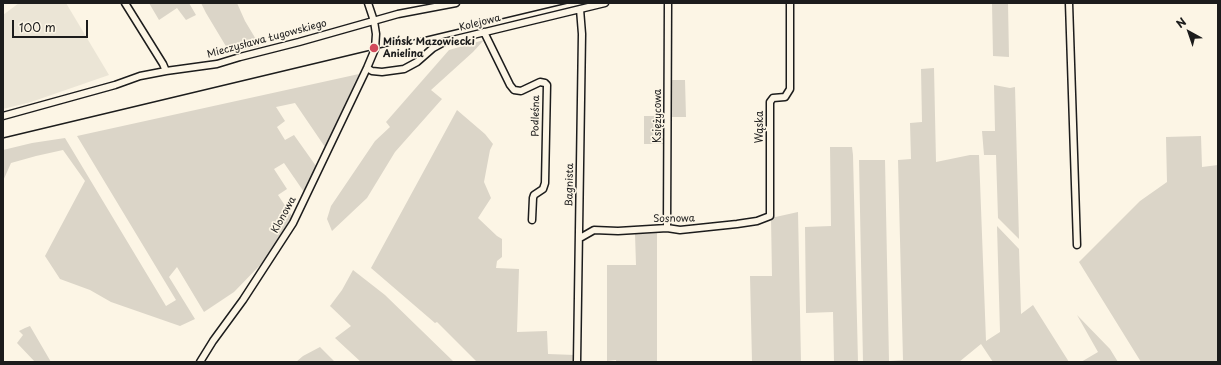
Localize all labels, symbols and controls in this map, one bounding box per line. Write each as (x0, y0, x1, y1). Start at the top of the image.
scale bar (14, 12, 90, 38)
street label: Kolejowa (458, 12, 502, 34)
north arrow (1169, 12, 1209, 52)
text: N (1172, 13, 1190, 32)
street label: Mieczysława Ługowskiego (206, 17, 328, 61)
text: 100 m (19, 18, 56, 36)
place label: Mińsk Mazowiecki Anielina (383, 36, 475, 60)
marker: Mińsk Mazowiecki Anielina (368, 42, 380, 54)
street label: Księżycowa (652, 89, 664, 143)
street label: Podleśna (530, 95, 542, 137)
street label: Wąska (754, 111, 766, 143)
street label: Bagnista (564, 163, 576, 207)
street label: Klonowa (269, 195, 299, 235)
street label: Sosnowa (653, 213, 695, 225)

